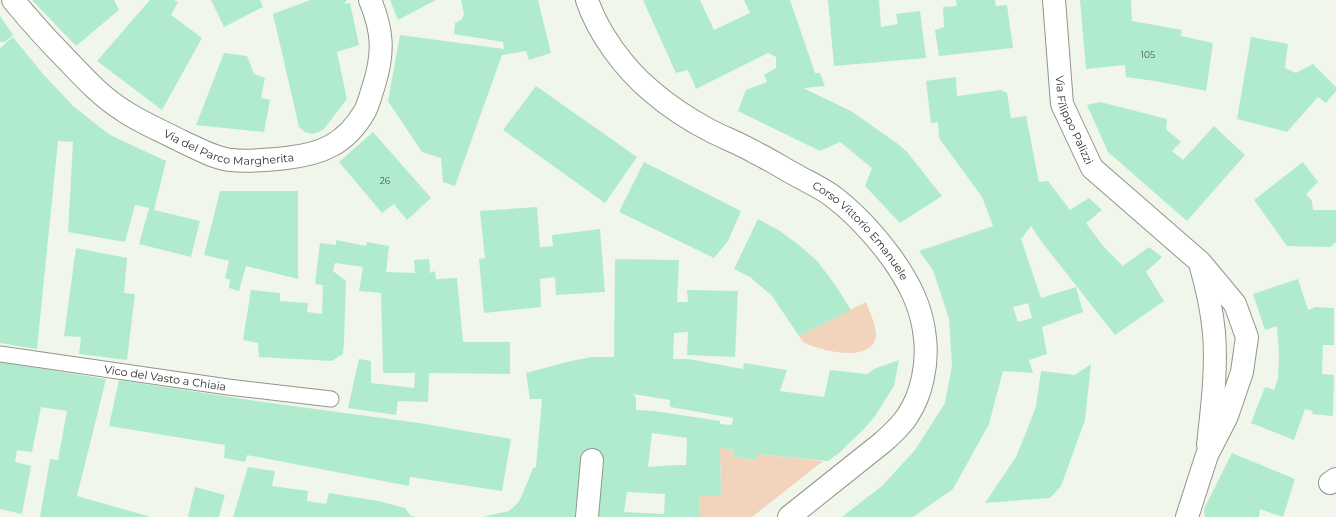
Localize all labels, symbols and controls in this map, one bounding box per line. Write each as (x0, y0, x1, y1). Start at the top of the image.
house number: 105 (1141, 49, 1155, 60)
street label: Via Filippo Palizzi (1053, 75, 1096, 167)
street label: Via del Parco Margherita (161, 126, 295, 168)
house number: 26 (380, 175, 391, 186)
street label: Corso Vittorio Emanuele (810, 178, 912, 283)
street label: Vico del Vasto a Chiaia (103, 362, 227, 394)

